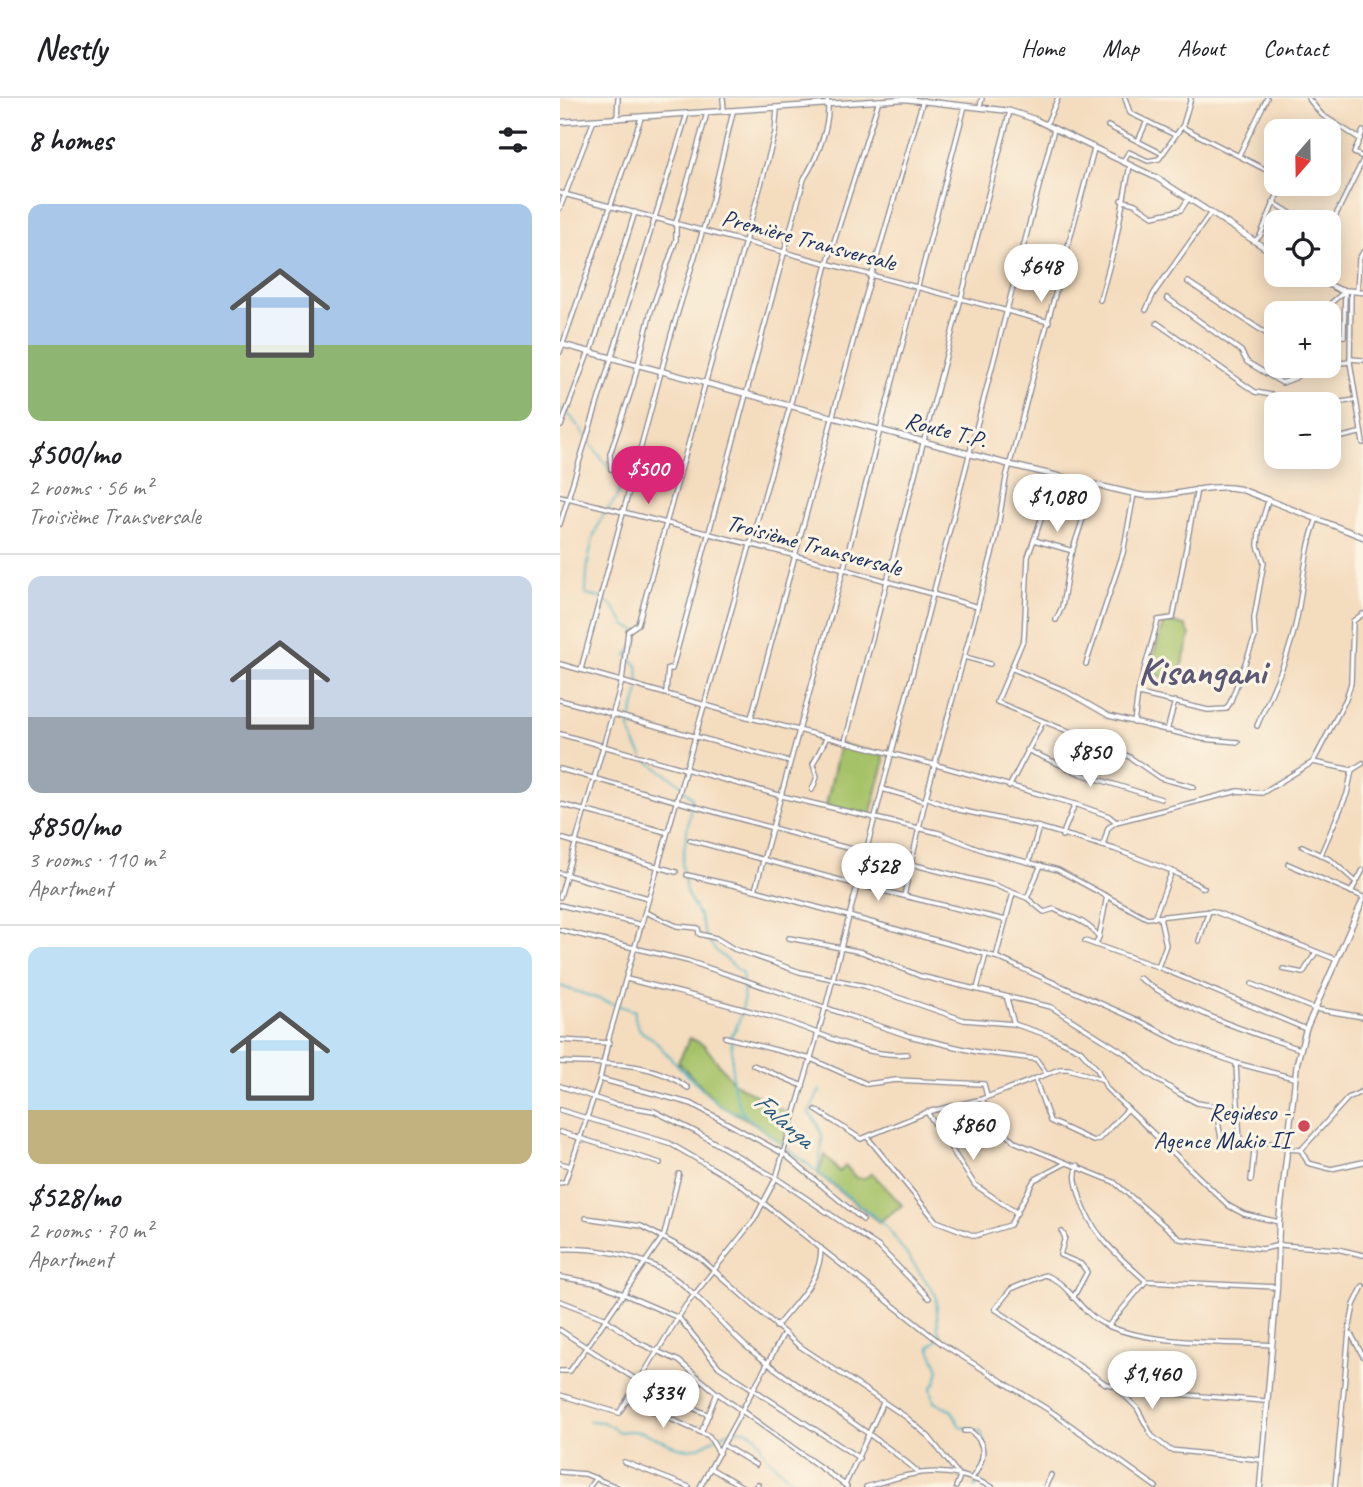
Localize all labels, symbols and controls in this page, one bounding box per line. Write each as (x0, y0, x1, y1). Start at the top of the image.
text: Nestly (35, 27, 106, 69)
text: Home (1021, 33, 1064, 63)
text: Map (1102, 33, 1139, 63)
text: About (1177, 33, 1225, 63)
text: Contact (1263, 33, 1328, 63)
north arrow (1264, 119, 1340, 196)
map controls (1264, 119, 1341, 469)
text: 8 homes (28, 121, 113, 159)
icon: filters (494, 121, 532, 159)
street label: Première Transversale (719, 202, 901, 278)
button: locate (1264, 210, 1341, 287)
pin: $648 (1000, 244, 1082, 304)
icon: home (217, 250, 343, 376)
text: $648 (1020, 252, 1062, 281)
button: + (1264, 301, 1341, 378)
button: − (1264, 392, 1341, 469)
street label: Route T.P. (902, 405, 990, 455)
text: $500/mo (28, 435, 120, 473)
pin: $500 (607, 446, 689, 506)
text: $500 (627, 454, 669, 483)
text: 2 rooms · 56 m² (28, 473, 152, 502)
pin: $1,080 (1000, 474, 1114, 534)
text: $1,080 (1029, 482, 1085, 511)
text: Troisième Transversale (28, 502, 201, 531)
street label: Troisième Transversale (723, 507, 907, 583)
icon: home (217, 622, 343, 748)
district label: Kisangani (1138, 648, 1271, 695)
pin: $850 (1049, 730, 1131, 789)
text: $850 (1069, 737, 1111, 766)
text: $850/mo (28, 807, 120, 845)
pin: $528 (837, 844, 919, 903)
text: 3 rooms · 110 m² (28, 845, 163, 874)
text: $528 (857, 851, 899, 880)
text: Apartment (28, 874, 113, 903)
icon: home (217, 993, 343, 1119)
water label: Falanga (747, 1085, 823, 1157)
place label: Regideso - Agence Makio II (1154, 1097, 1295, 1155)
pin: $860 (932, 1102, 1014, 1162)
text: $860 (952, 1110, 994, 1139)
marker: Regideso - Agence Makio II (1296, 1118, 1312, 1134)
text: $528/mo (28, 1178, 120, 1216)
text: 2 rooms · 70 m² (28, 1216, 152, 1245)
text: Apartment (28, 1245, 113, 1274)
pin: $1,460 (1095, 1352, 1209, 1411)
text: $1,460 (1124, 1359, 1180, 1388)
pin: $334 (622, 1370, 704, 1430)
text: $334 (642, 1378, 684, 1407)

